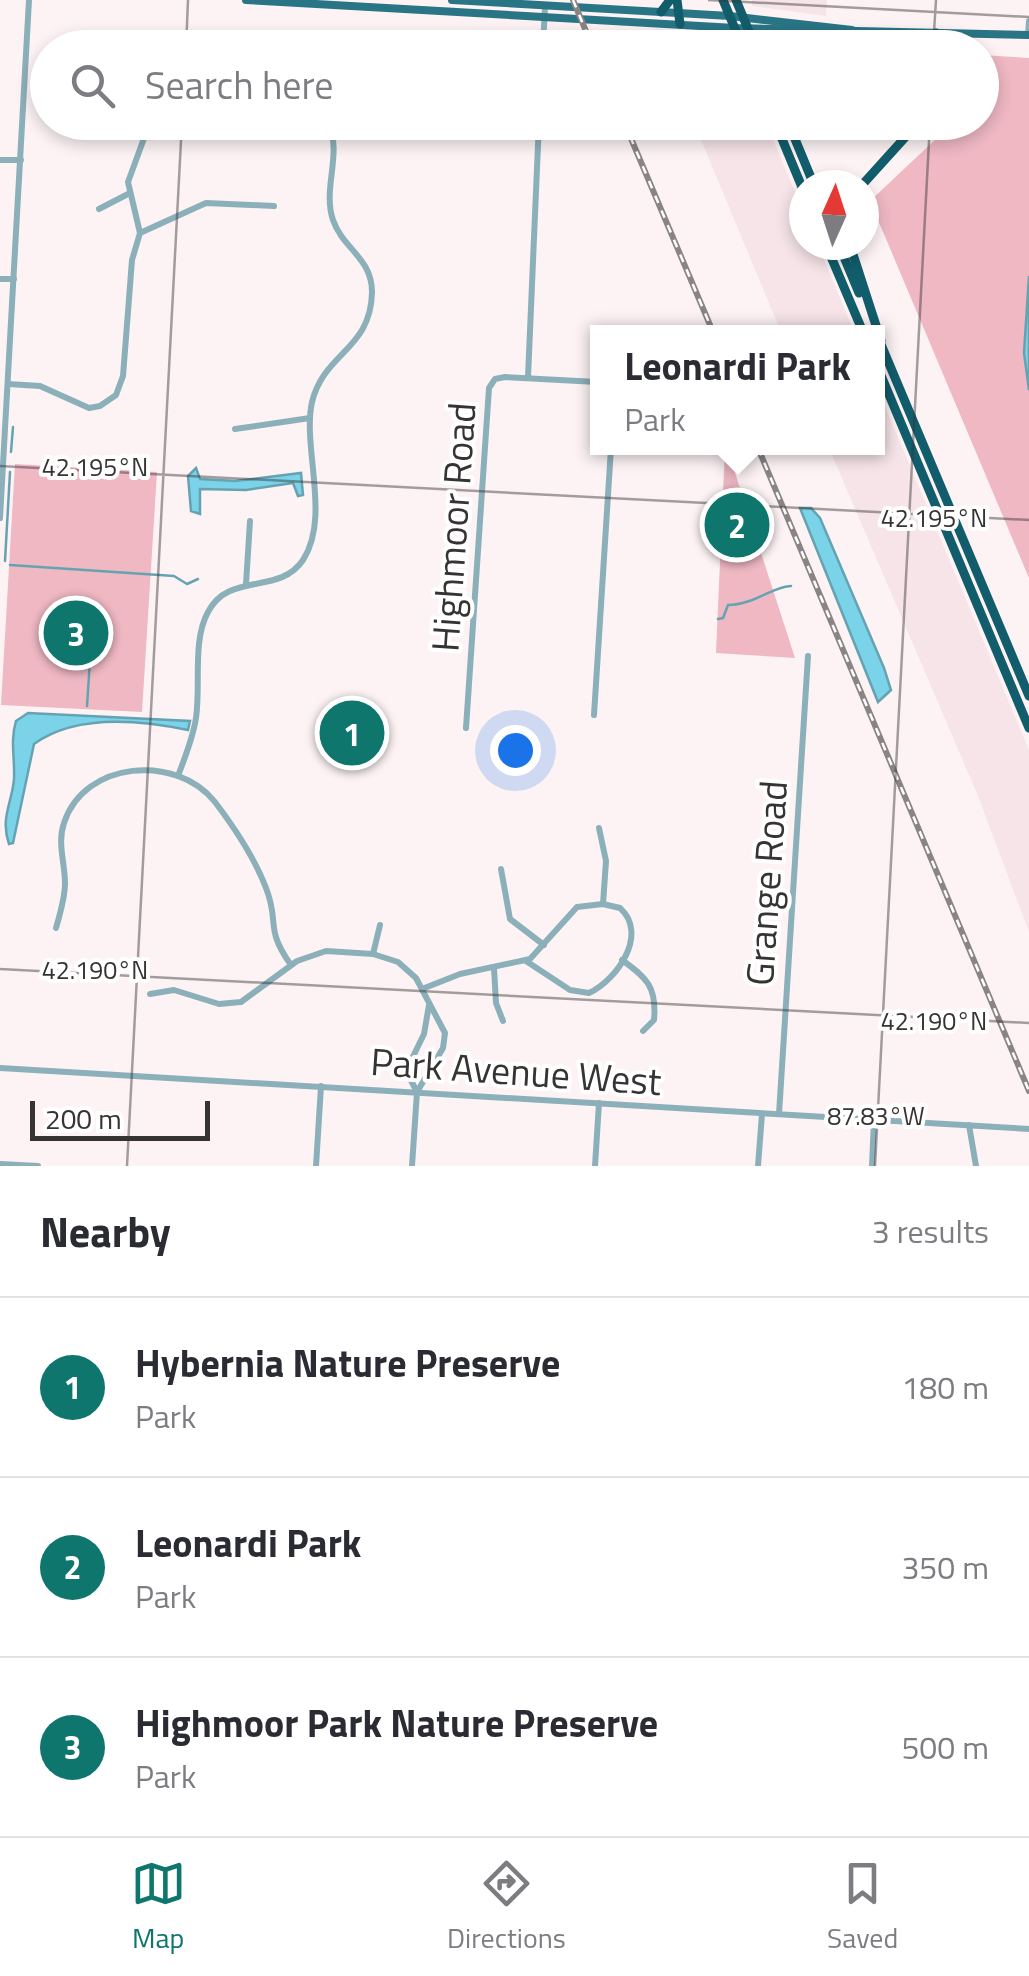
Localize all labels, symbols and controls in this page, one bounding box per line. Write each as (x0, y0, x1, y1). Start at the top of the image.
search box (30, 30, 999, 140)
text: Search here (145, 56, 333, 114)
icon: search (65, 58, 120, 113)
north arrow (789, 170, 879, 260)
popup (590, 325, 885, 455)
text: Leonardi Park (624, 337, 851, 395)
text: Park (624, 395, 686, 443)
street label: Highmoor Road (415, 400, 491, 654)
text: 42.195°N (42, 448, 148, 486)
pin: 2 (704, 488, 770, 562)
text: 42.195°N (881, 499, 987, 537)
pin: 3 (44, 596, 108, 670)
pin: 1 (320, 696, 384, 770)
your location (490, 725, 541, 776)
street label: Grange Road (730, 779, 802, 987)
text: 42.190°N (42, 951, 148, 989)
text: 42.190°N (881, 1002, 987, 1040)
street label: Park Avenue West (369, 1032, 663, 1110)
scale bar (30, 1096, 210, 1140)
text: 200 m (45, 1097, 122, 1140)
text: 87.83°W (827, 1097, 925, 1135)
text: Nearby (40, 1199, 171, 1263)
text: 3 results (872, 1207, 989, 1255)
text: Hybernia Nature Preserve (135, 1334, 560, 1392)
text: 1 (64, 1363, 81, 1411)
text: 180 m (901, 1363, 989, 1411)
text: Park (135, 1392, 196, 1440)
text: Leonardi Park (135, 1514, 361, 1572)
text: 2 (64, 1543, 81, 1591)
text: 350 m (901, 1543, 989, 1591)
text: Park (135, 1572, 196, 1620)
text: Highmoor Park Nature Preserve (135, 1694, 658, 1752)
text: 3 (64, 1723, 81, 1771)
text: 500 m (901, 1723, 989, 1771)
text: Park (135, 1752, 196, 1800)
tab: Map (131, 1856, 186, 1959)
tab: Directions (447, 1856, 566, 1959)
tab: Saved (827, 1856, 898, 1959)

